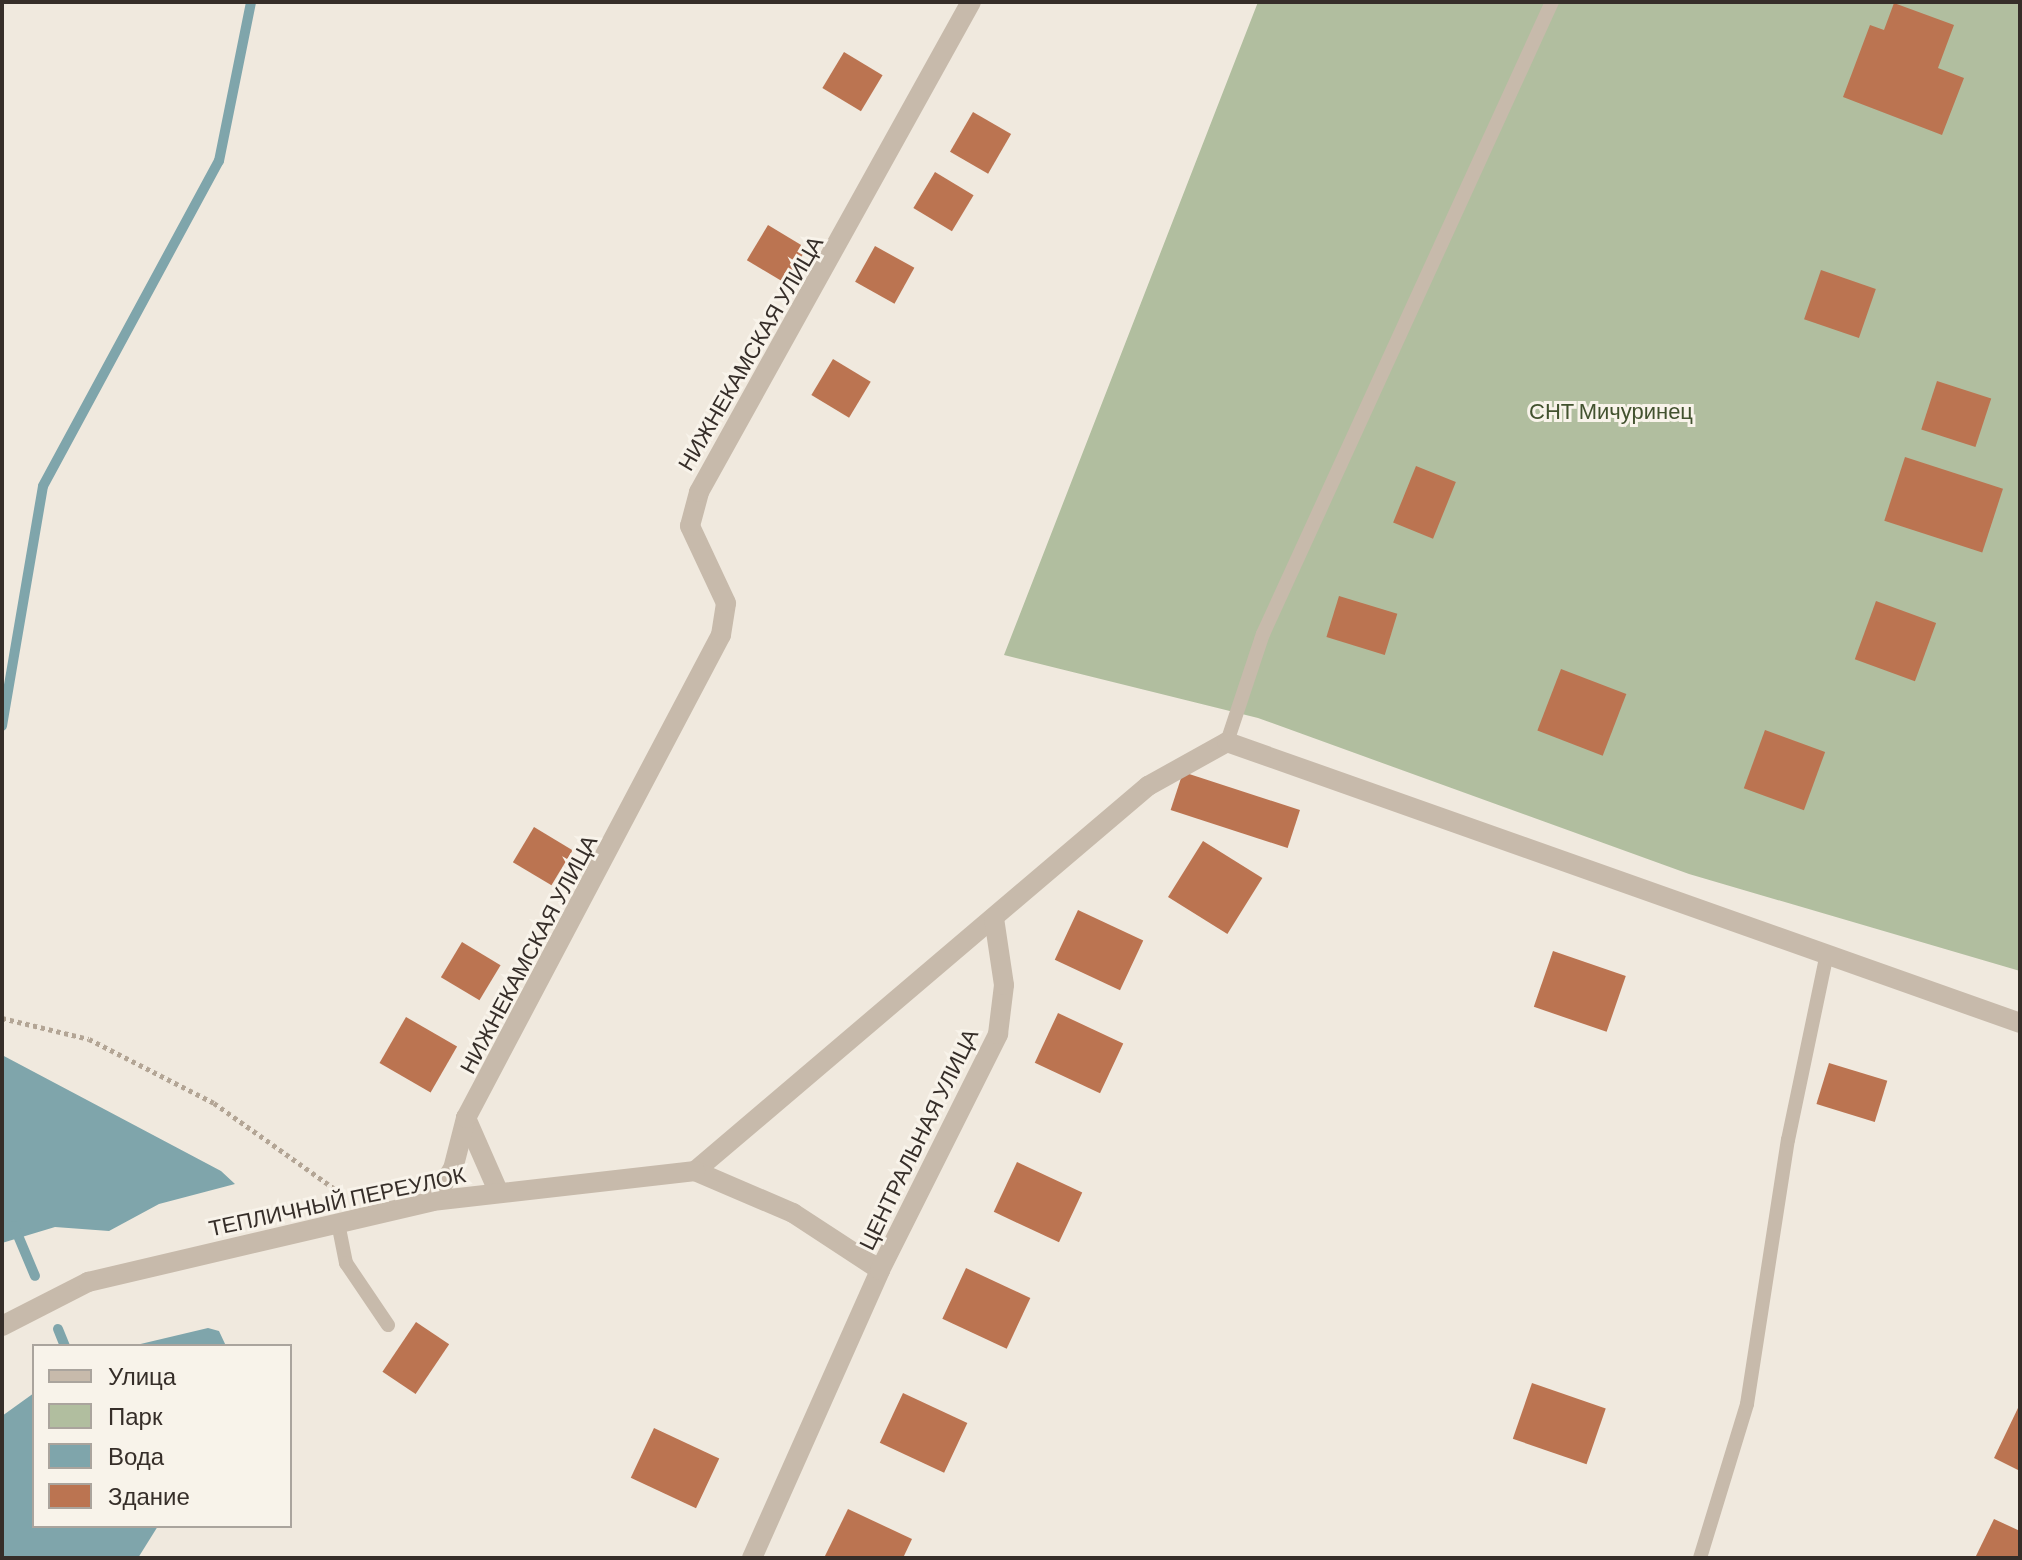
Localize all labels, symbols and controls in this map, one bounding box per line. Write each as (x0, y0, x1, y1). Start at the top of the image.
street label: НИЖНЕКАМСКАЯ УЛИЦА (672, 231, 828, 475)
park label: СНТ Мичуринец (1529, 398, 1693, 424)
street label: НИЖНЕКАМСКАЯ УЛИЦА (454, 830, 602, 1078)
street label: ЦЕНТРАЛЬНАЯ УЛИЦА (853, 1024, 983, 1254)
street label: ТЕПЛИЧНЫЙ ПЕРЕУЛОК (206, 1161, 468, 1241)
legend (32, 1344, 292, 1528)
text: Улица (108, 1361, 176, 1390)
text: Парк (108, 1401, 162, 1430)
text: Вода (108, 1441, 164, 1470)
text: Здание (108, 1481, 190, 1510)

